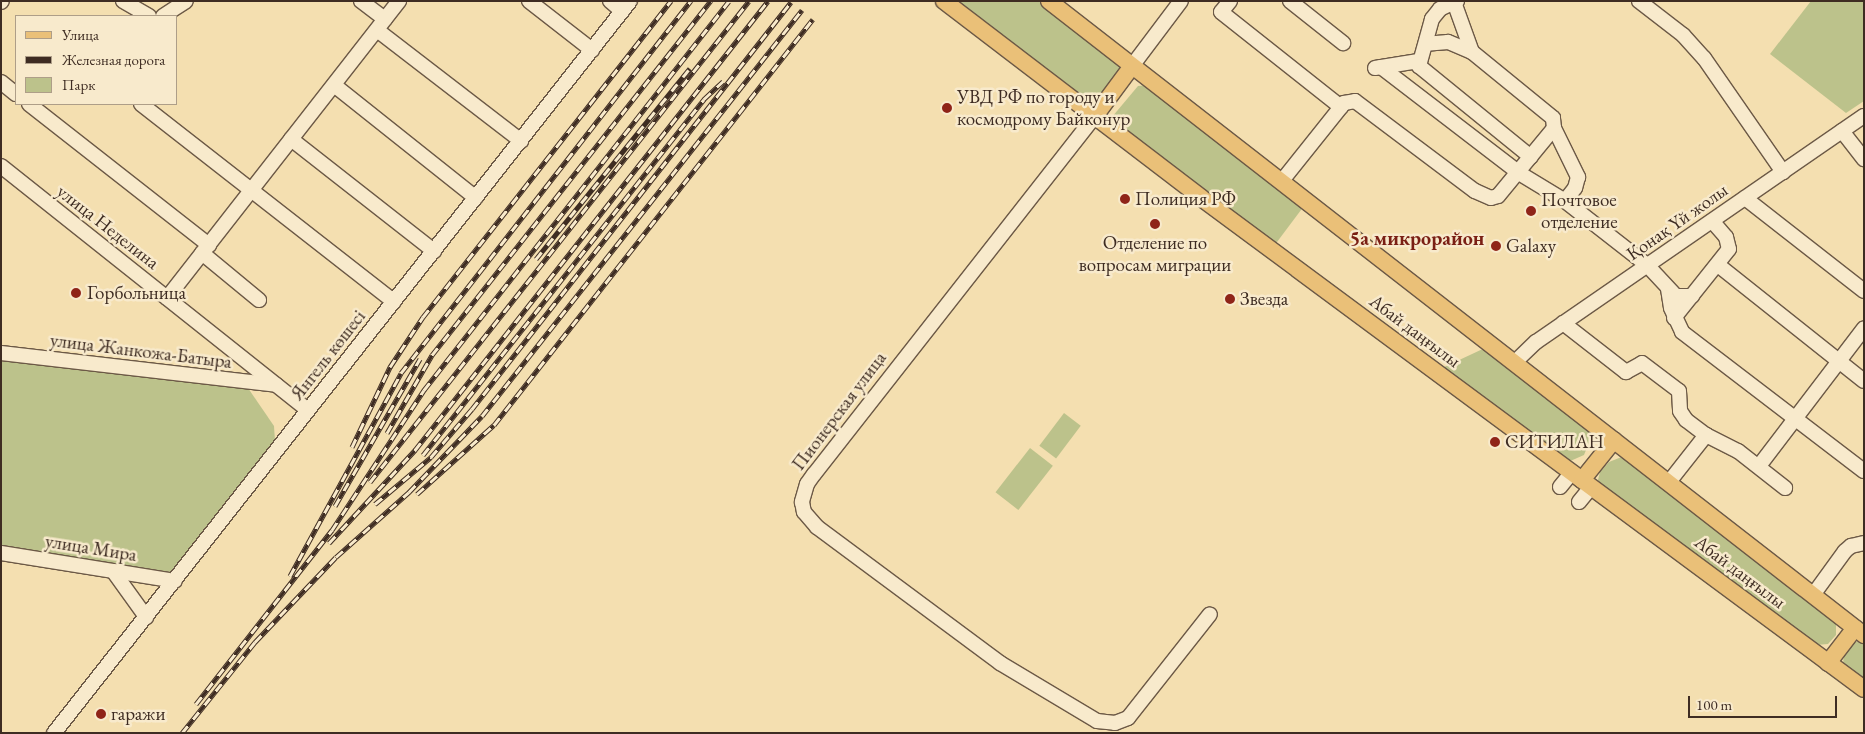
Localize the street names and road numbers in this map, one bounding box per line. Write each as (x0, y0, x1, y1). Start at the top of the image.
street label: Қонақ Үй жолы (1622, 179, 1732, 265)
street label: улица Неделина (52, 180, 164, 274)
street label: Абай даңғылы (1365, 289, 1465, 373)
street label: Янгель көшесі (286, 305, 370, 405)
street label: улица Жанкожа-Батыра (49, 329, 233, 373)
street label: Пионерская улица (787, 347, 891, 475)
street label: улица Мира (44, 530, 138, 566)
street label: Абай даңғылы (1690, 530, 1790, 614)

